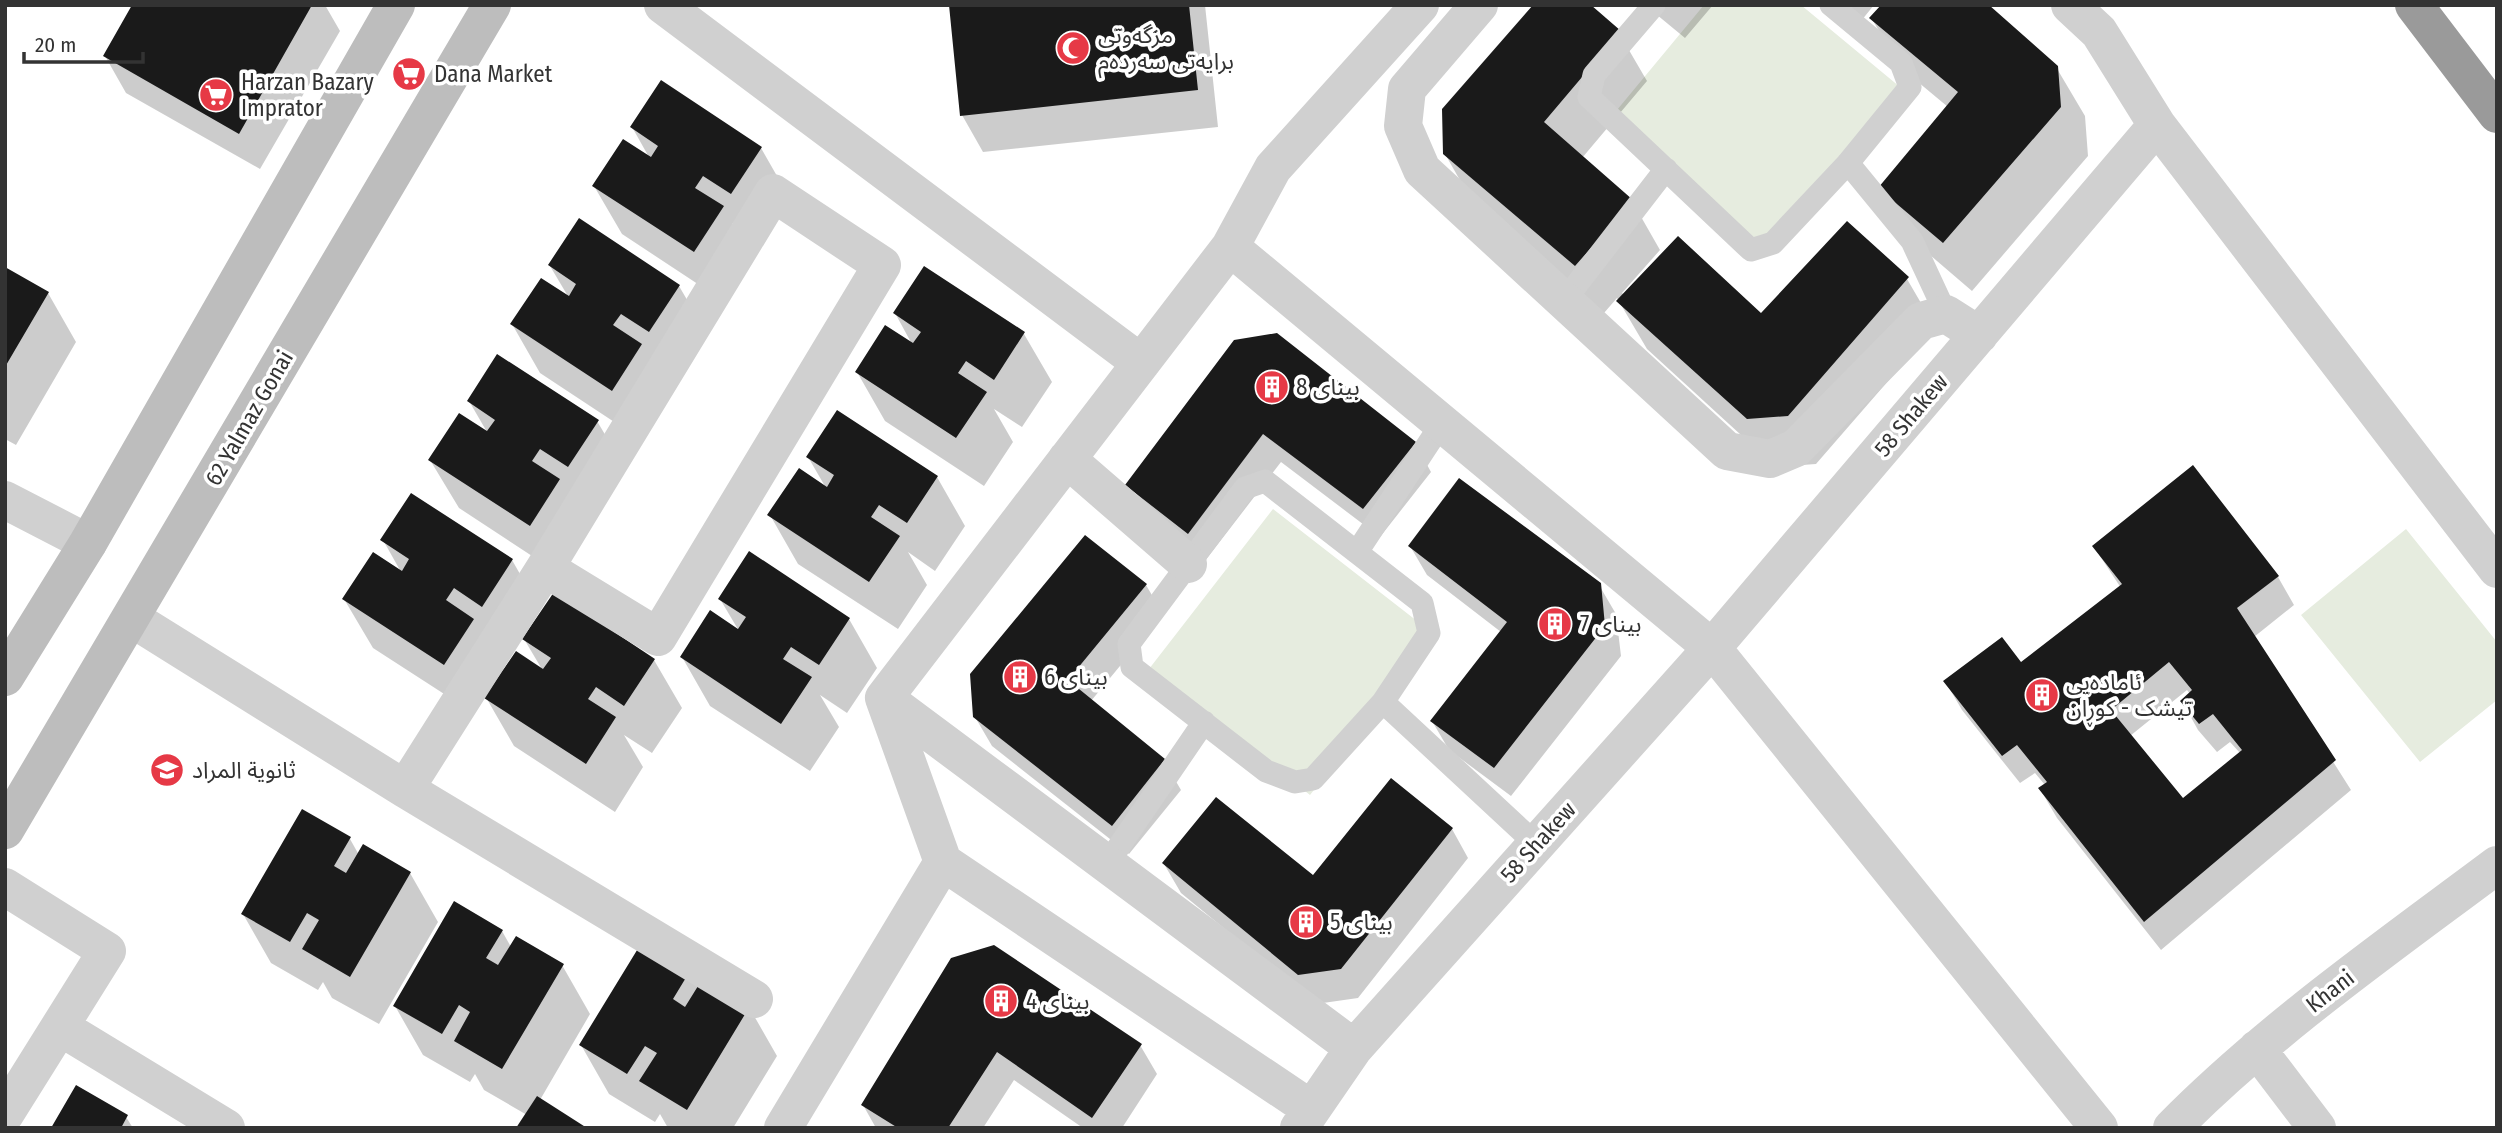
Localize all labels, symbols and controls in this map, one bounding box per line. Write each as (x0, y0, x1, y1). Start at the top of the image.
scale bar (24, 21, 144, 65)
place label: مزگەوتی برایەتی سەردەم (1098, 21, 1234, 79)
mosque icon: مزگەوتی برایەتی سەردەم (1054, 29, 1092, 67)
text: 20 m (35, 32, 76, 58)
supermarket icon: Dana Market (390, 55, 428, 93)
place label: Dana Market (434, 60, 553, 88)
place label: Harzan Bazary Imprator (241, 68, 375, 122)
supermarket icon: Harzan Bazary Imprator (197, 76, 235, 114)
street label: 62 Yalmaz Gonai (199, 345, 299, 491)
building icon: بيناى 8 (1253, 368, 1291, 406)
street label: 58 Shakew (1868, 368, 1954, 462)
place label: بيناى 8 (1296, 373, 1360, 401)
building icon: بيناى 7 (1536, 605, 1574, 643)
place label: بيناى 7 (1580, 610, 1642, 638)
building icon: بيناى 6 (1001, 658, 1039, 696)
place label: بيناى 6 (1044, 663, 1108, 691)
place label: ئامادەیی تیشک - کوڕان (2066, 668, 2192, 727)
building icon: ئامادەیی تیشک - کوڕان (2023, 676, 2061, 714)
school or university icon: ثانوية المراد (148, 751, 186, 789)
place label: ثانوية المراد (192, 756, 296, 784)
street label: 58 Shakew (1494, 796, 1582, 888)
building icon: بيناى 5 (1287, 903, 1325, 941)
place label: بيناى 5 (1330, 908, 1393, 936)
street label: Khani (2300, 964, 2360, 1018)
building icon: بيناى 4 (982, 982, 1020, 1020)
place label: بيناى 4 (1026, 987, 1089, 1015)

